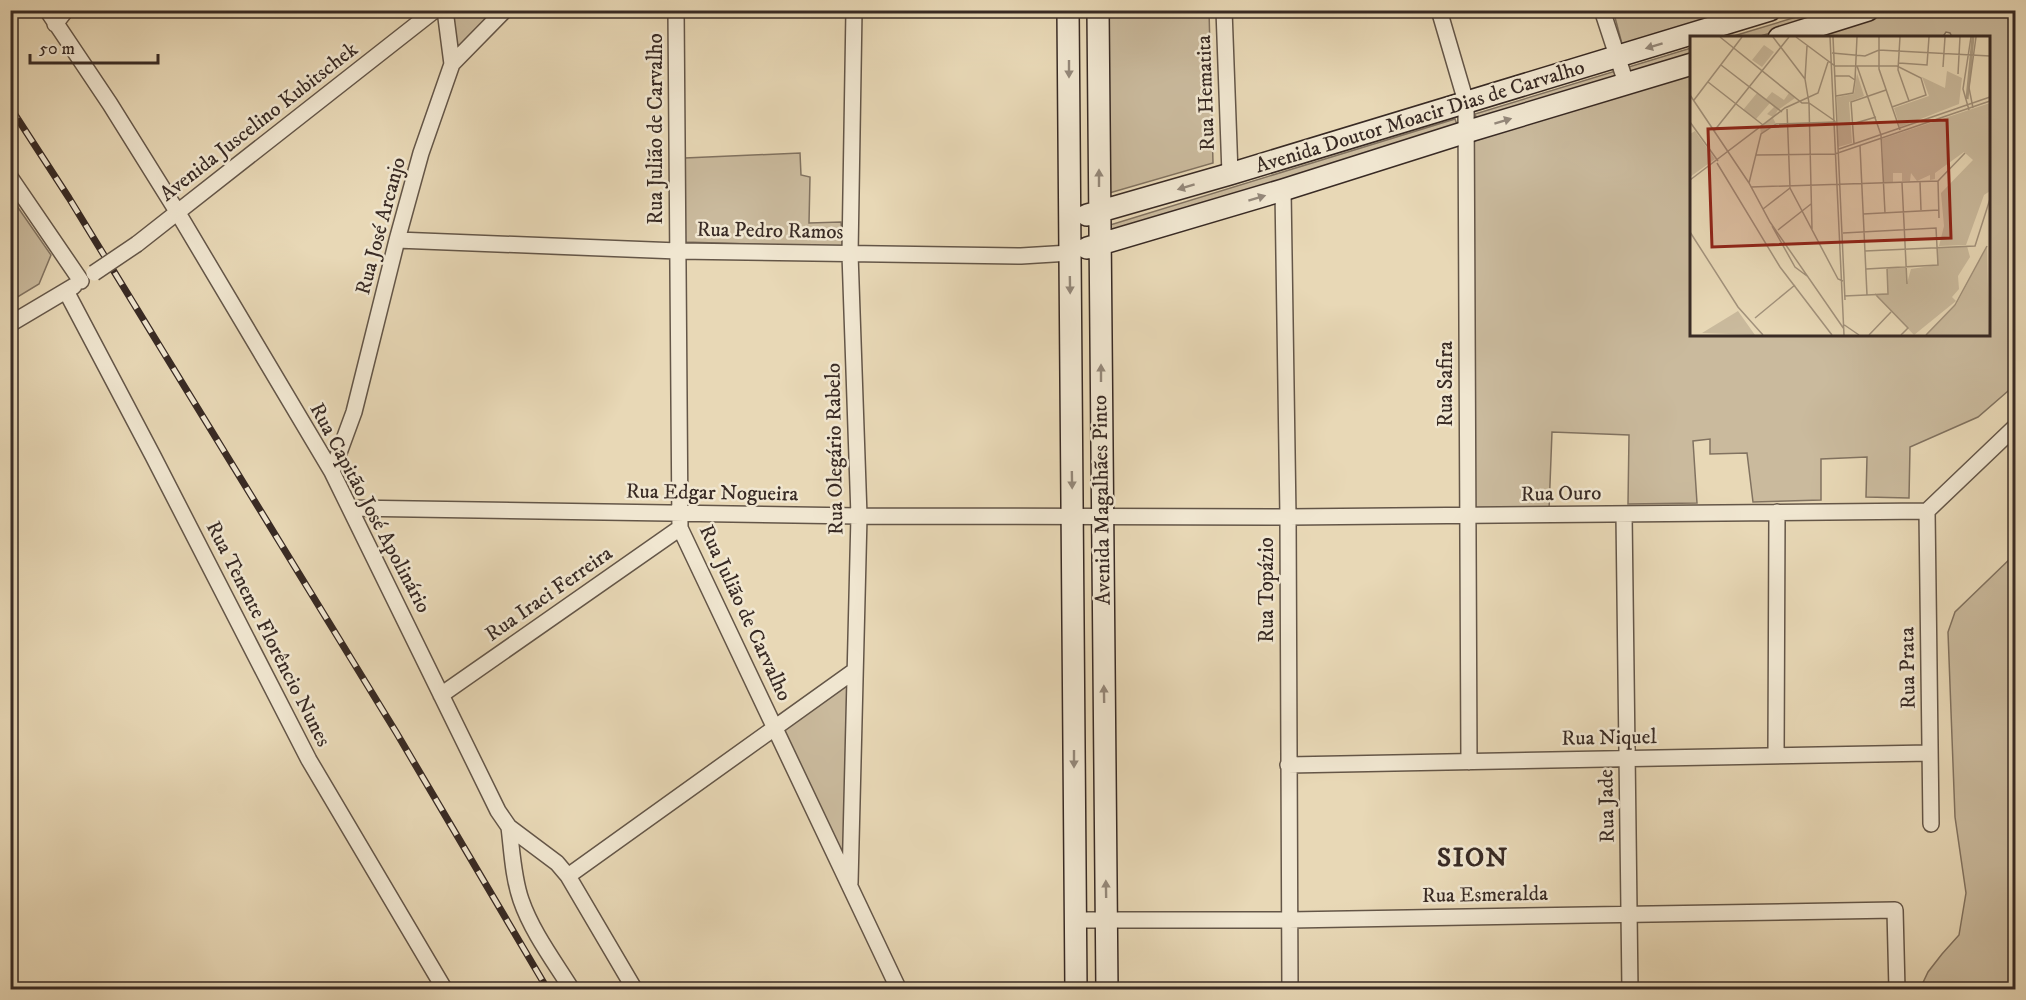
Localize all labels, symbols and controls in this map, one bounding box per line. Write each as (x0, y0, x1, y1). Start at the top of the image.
scale bar (30, 27, 158, 65)
street label: Rua Julião de Carvalho (643, 33, 669, 225)
street label: Rua Hematita (1191, 35, 1221, 151)
street label: Avenida Juscelino Kubitschek (155, 36, 364, 207)
inset map (1690, 36, 1990, 336)
text: 50 m (39, 38, 75, 60)
one-way arrow (1645, 42, 1663, 51)
street label: Avenida Doutor Moacir Dias de Carvalho (1252, 54, 1588, 180)
one-way arrow (1064, 59, 1074, 78)
one-way arrow (1494, 116, 1512, 125)
street label: Rua José Arcanjo (350, 154, 412, 298)
one-way arrow (1094, 169, 1104, 188)
one-way arrow (1177, 183, 1195, 192)
one-way arrow (1248, 193, 1266, 202)
street label: Rua Pedro Ramos (696, 217, 844, 245)
one-way arrow (1065, 275, 1075, 294)
street label: Rua Safira (1433, 341, 1459, 427)
street label: Rua Olegário Rabelo (820, 363, 850, 535)
one-way arrow (1096, 364, 1106, 383)
street label: Avenida Magalhães Pinto (1087, 395, 1117, 605)
street label: Rua Capitão José Apolinário (304, 399, 436, 617)
one-way arrow (1067, 470, 1077, 489)
street label: Rua Edgar Nogueira (625, 478, 799, 508)
street label: Rua Ouro (1520, 480, 1602, 508)
street label: Rua Tenente Florêncio Nunes (200, 517, 336, 751)
street label: Rua Julião de Carvalho (693, 521, 797, 705)
street label: Rua Topázio (1254, 537, 1280, 643)
street label: Rua Iraci Ferreira (480, 540, 618, 647)
street label: Rua Prata (1894, 627, 1922, 709)
one-way arrow (1099, 685, 1109, 704)
street label: Rua Niquel (1561, 724, 1657, 752)
one-way arrow (1069, 749, 1079, 768)
street label: Rua Jade (1593, 769, 1621, 843)
district label: SION (1437, 841, 1509, 875)
one-way arrow (1101, 880, 1111, 899)
street label: Rua Esmeralda (1422, 881, 1548, 909)

